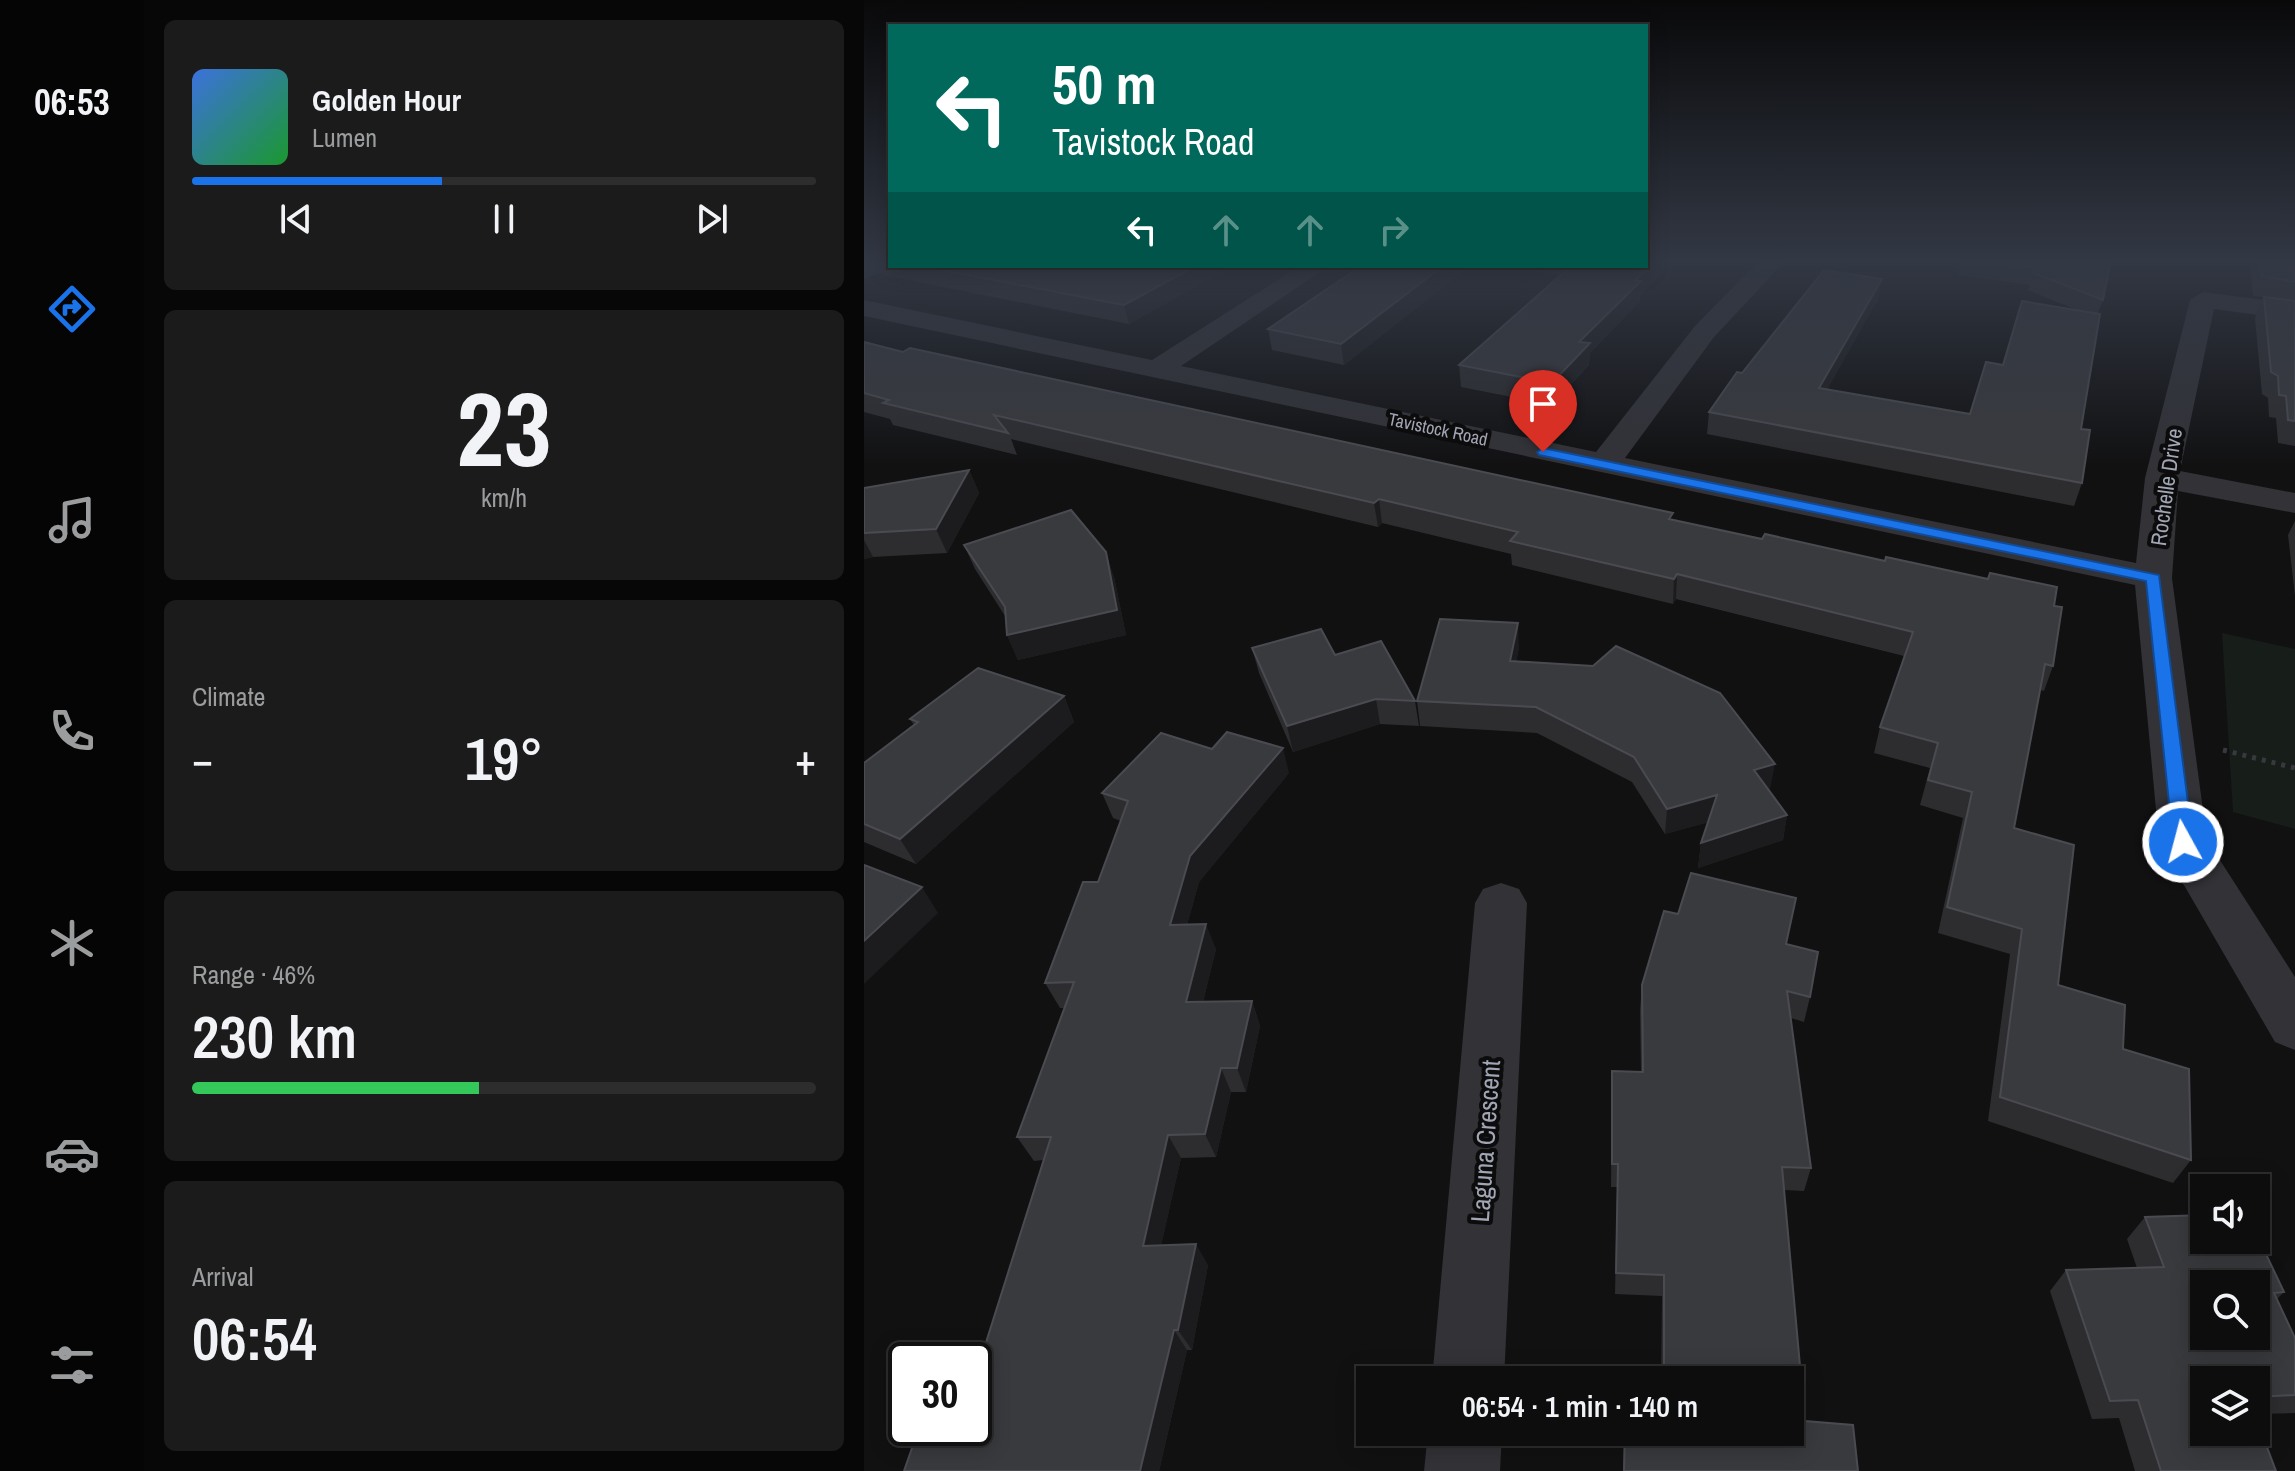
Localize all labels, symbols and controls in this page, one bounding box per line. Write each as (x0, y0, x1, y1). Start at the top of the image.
text: 50 m (1052, 46, 1157, 121)
icon: left (920, 56, 1024, 160)
text: 06:53 (34, 78, 110, 126)
text: Golden Hour (312, 80, 461, 120)
text: Tavistock Road (1052, 118, 1254, 166)
text: Lumen (312, 120, 377, 155)
icon: previous (274, 197, 318, 241)
icon: pause (482, 197, 526, 241)
icon: next (690, 197, 734, 241)
icon: left (1120, 208, 1164, 252)
icon: ahead (1204, 208, 1248, 252)
icon: ahead (1288, 208, 1332, 252)
icon: right (1372, 208, 1416, 252)
icon: directions (44, 281, 100, 337)
text: 23 (457, 358, 551, 498)
pin (1509, 370, 1577, 452)
icon: arrive (1521, 382, 1565, 426)
street label: Tavistock Road (1386, 406, 1490, 452)
street label: Rochelle Drive (2143, 426, 2189, 548)
text: km/h (481, 480, 527, 515)
icon: music (44, 492, 100, 548)
text: Climate (192, 679, 265, 714)
icon: phone (44, 703, 100, 759)
text: 19° (465, 718, 543, 799)
text: − (192, 729, 213, 789)
text: + (795, 729, 816, 789)
position arrow (2141, 800, 2225, 884)
icon: climate (44, 915, 100, 971)
text: Range · 46% (192, 957, 315, 992)
text: 230 km (192, 996, 357, 1077)
street label: Laguna Crescent (1462, 1059, 1508, 1223)
icon: car (44, 1126, 100, 1182)
map controls (2190, 1174, 2270, 1446)
button: sound (2190, 1174, 2270, 1254)
text: Arrival (192, 1259, 254, 1294)
button: search (2190, 1270, 2270, 1350)
text: 06:54 (192, 1298, 317, 1379)
icon: filters (44, 1337, 100, 1393)
speed limit sign: 30 (888, 1342, 992, 1446)
button: layers (2190, 1366, 2270, 1446)
text: 06:54 · 1 min · 140 m (1462, 1386, 1698, 1426)

